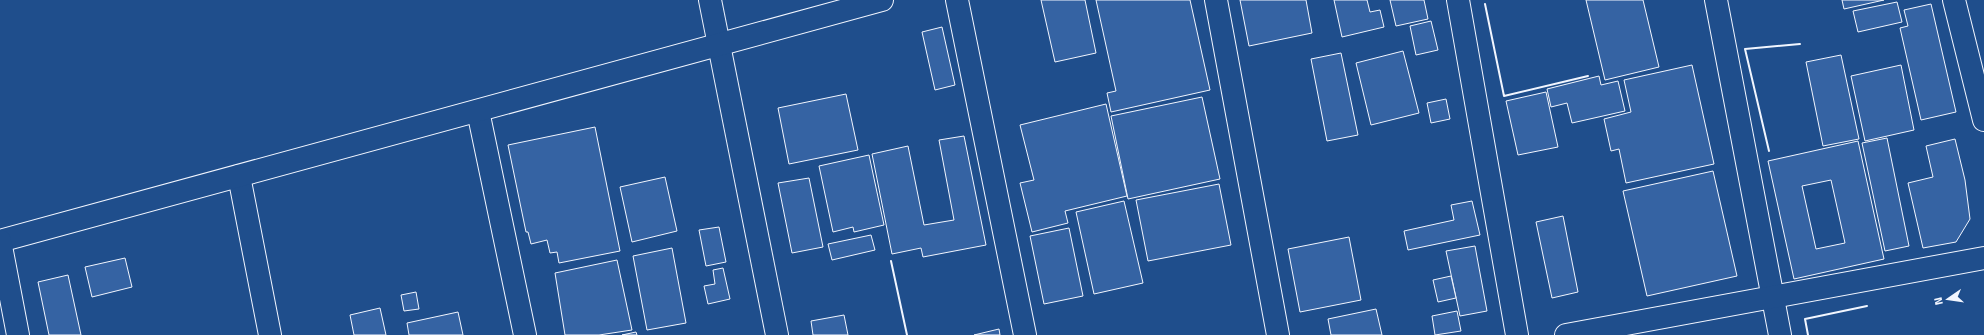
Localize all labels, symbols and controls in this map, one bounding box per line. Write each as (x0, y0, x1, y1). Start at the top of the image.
north arrow (1928, 279, 1968, 319)
text: N (1930, 296, 1947, 307)

